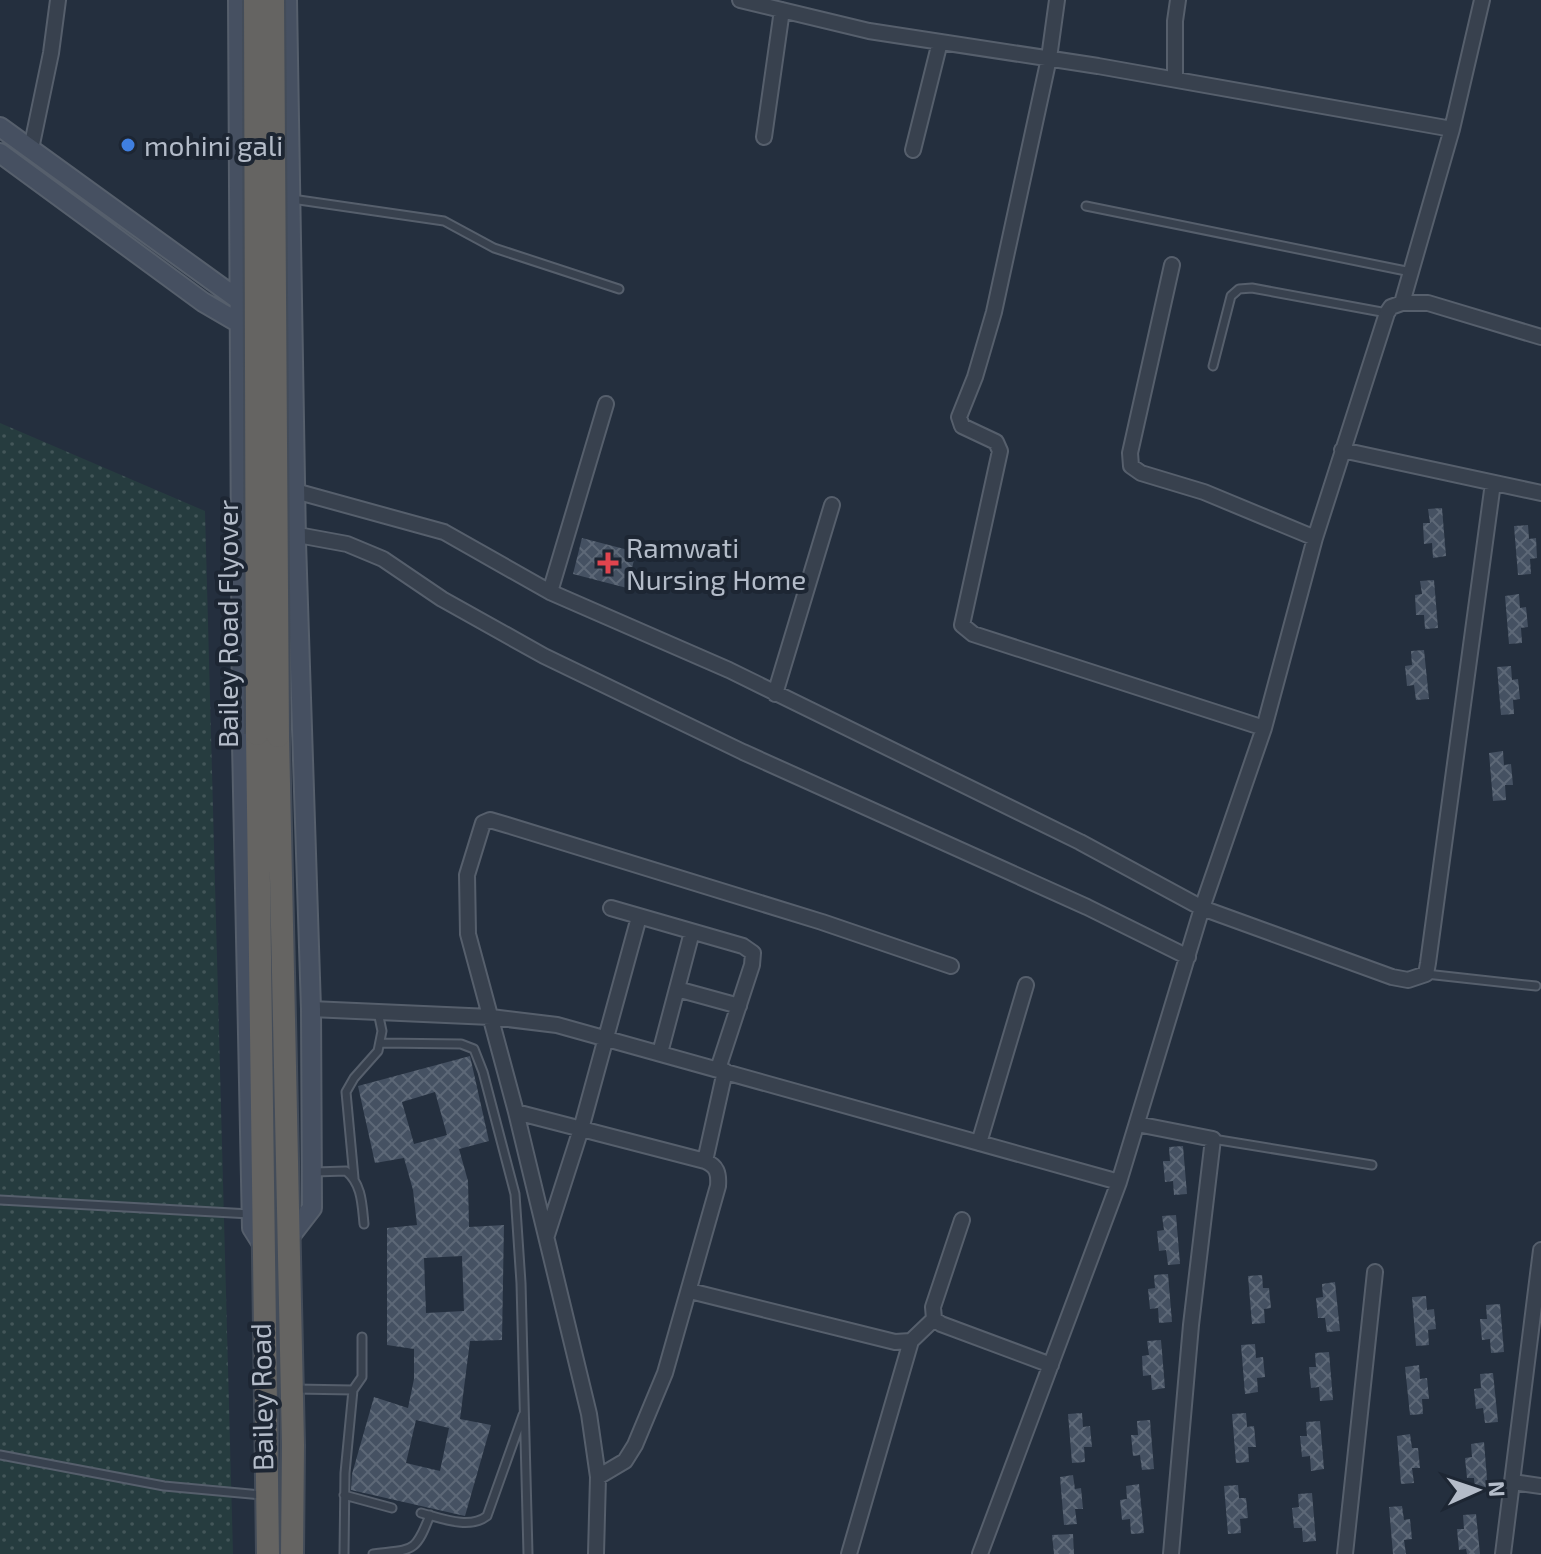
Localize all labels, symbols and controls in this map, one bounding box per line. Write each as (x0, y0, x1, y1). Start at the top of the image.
place label: mohini gali (144, 128, 283, 162)
marker: mohini gali (119, 136, 137, 154)
street label: Bailey Road Flyover (210, 500, 244, 748)
place label: Ramwati Nursing Home (626, 530, 806, 596)
marker: Ramwati Nursing Home (597, 552, 619, 574)
street label: Bailey Road (243, 1323, 279, 1471)
north arrow (1437, 1450, 1517, 1530)
text: N (1485, 1480, 1511, 1498)

